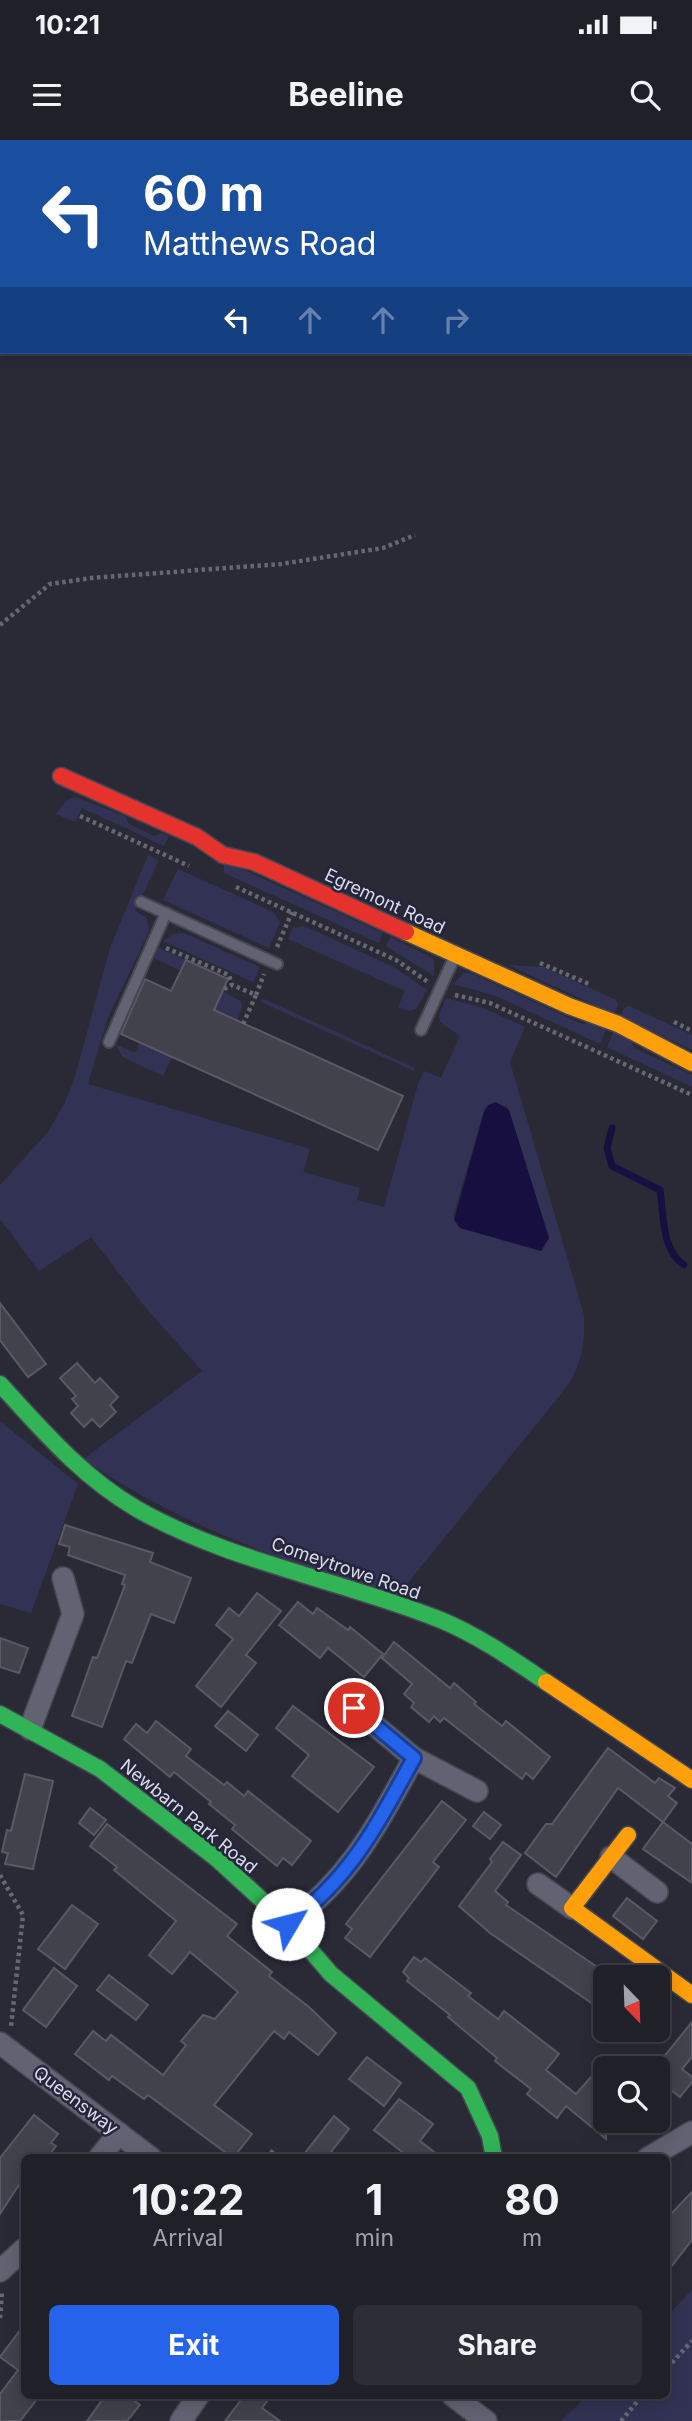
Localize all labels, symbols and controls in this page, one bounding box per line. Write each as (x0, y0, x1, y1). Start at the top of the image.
text: 10:21 (35, 9, 100, 40)
text: Beeline (288, 75, 404, 114)
icon: menu (28, 76, 66, 114)
icon: search (626, 76, 664, 114)
text: 60 m (143, 164, 264, 223)
icon: left (28, 168, 119, 259)
text: Matthews Road (143, 224, 376, 263)
icon: left (218, 301, 256, 339)
icon: ahead (291, 301, 329, 339)
icon: ahead (364, 301, 402, 339)
icon: right (437, 301, 475, 339)
street label: Egremont Road (321, 864, 449, 938)
street label: Comeytrowe Road (269, 1533, 423, 1603)
pin (324, 1678, 384, 1738)
icon: arrive (335, 1689, 373, 1727)
street label: Newbarn Park Road (117, 1754, 261, 1878)
position arrow (251, 1887, 325, 1961)
north arrow (593, 1965, 670, 2042)
map controls (593, 1965, 670, 2133)
button: search (593, 2056, 670, 2133)
street label: Queensway (30, 2061, 122, 2139)
text: 10:22 (131, 2174, 245, 2225)
text: 1 (365, 2174, 383, 2225)
text: 80 (504, 2174, 560, 2225)
text: Arrival (152, 2224, 223, 2252)
text: min (355, 2224, 394, 2252)
text: m (522, 2224, 542, 2252)
button: Exit (49, 2305, 339, 2385)
button: Share (353, 2305, 642, 2385)

